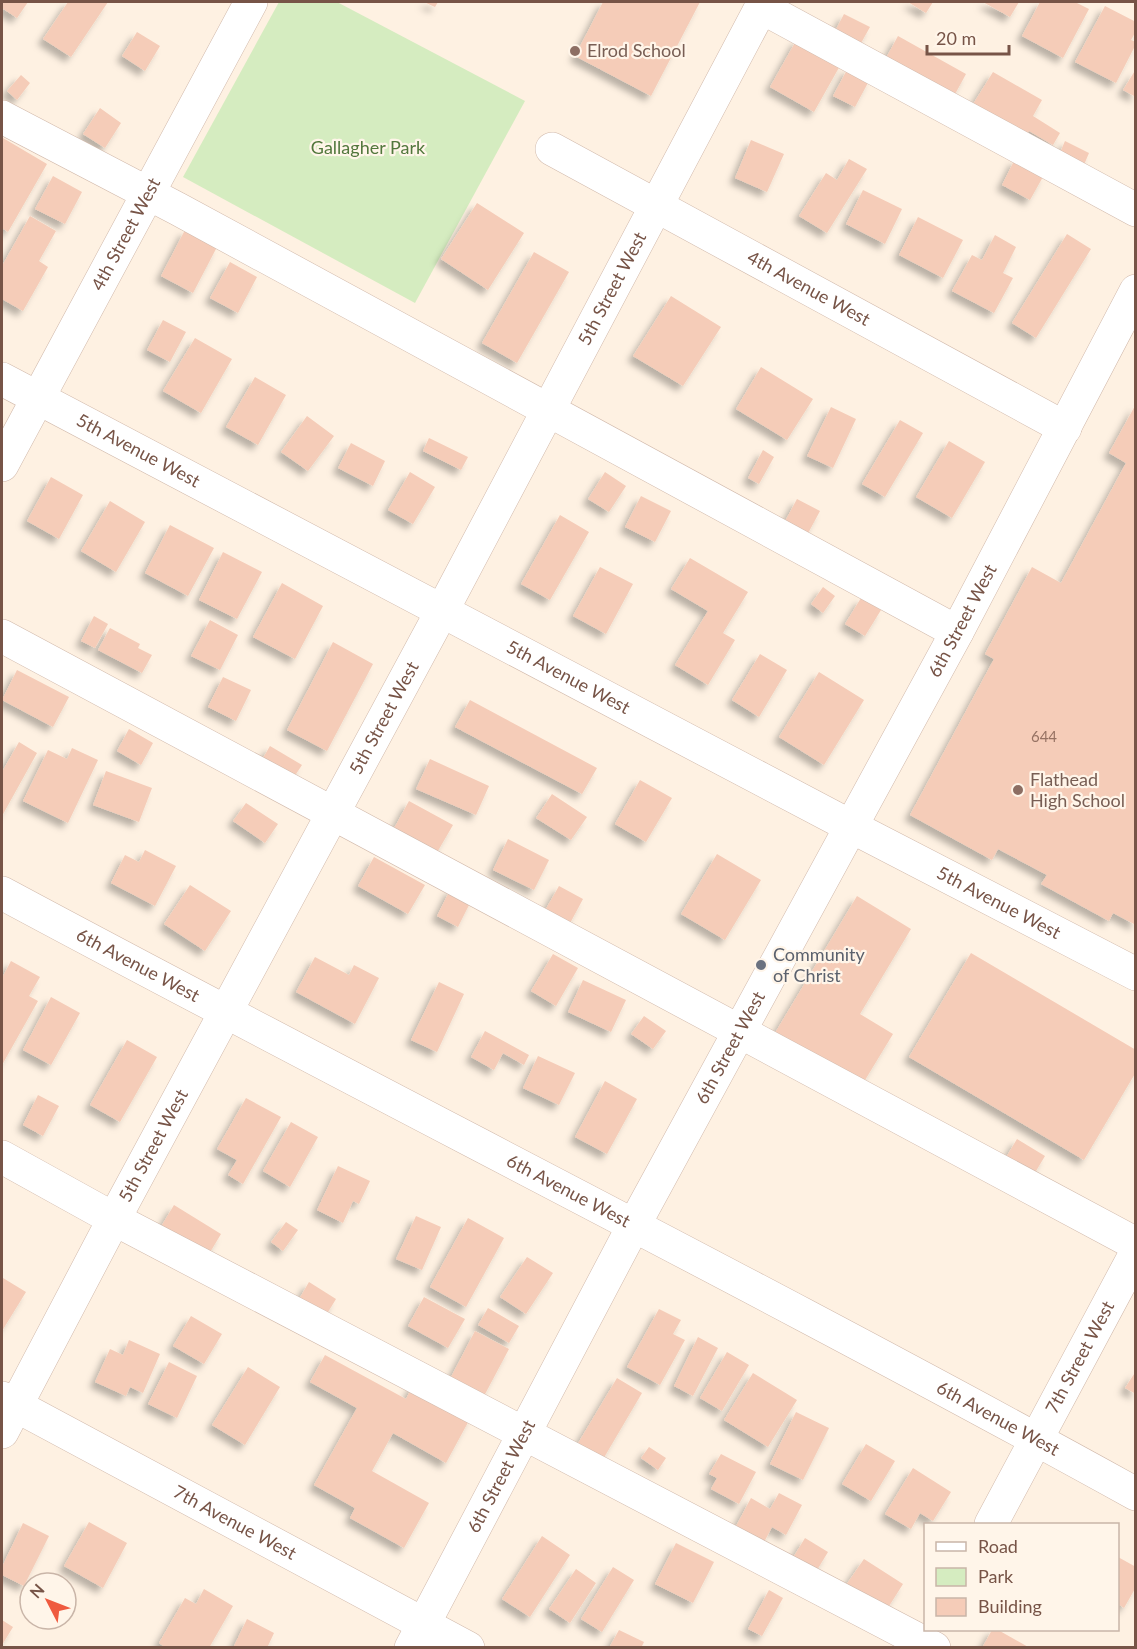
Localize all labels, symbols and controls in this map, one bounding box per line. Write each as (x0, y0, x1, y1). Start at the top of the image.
scale bar (927, 18, 1010, 56)
text: 20 m (936, 27, 976, 49)
place label: Elrod School (587, 39, 686, 61)
marker: Elrod School (568, 44, 582, 58)
park label: Gallagher Park (311, 136, 426, 158)
street label: 4th Street West (86, 173, 165, 294)
street label: 5th Street West (573, 228, 651, 349)
street label: 4th Avenue West (744, 245, 875, 330)
street label: 5th Avenue West (73, 408, 205, 492)
street label: 6th Street West (923, 560, 1001, 681)
street label: 5th Avenue West (503, 635, 635, 718)
street label: 5th Street West (344, 657, 423, 778)
house number: 644 (1031, 727, 1057, 745)
place label: Flathead High School (1030, 768, 1125, 811)
marker: Flathead High School (1011, 783, 1025, 797)
street label: 5th Avenue West (934, 861, 1065, 943)
street label: 6th Avenue West (73, 923, 204, 1006)
place label: Community of Christ (773, 943, 866, 986)
marker: Community of Christ (754, 958, 768, 972)
street label: 6th Street West (690, 987, 769, 1107)
street label: 5th Street West (113, 1085, 192, 1205)
street label: 6th Avenue West (503, 1149, 635, 1232)
street label: 7th Street West (1040, 1296, 1119, 1417)
street label: 6th Avenue West (933, 1376, 1064, 1460)
street label: 6th Street West (462, 1415, 540, 1536)
street label: 7th Avenue West (170, 1480, 301, 1564)
legend (924, 1523, 1119, 1631)
text: Road (978, 1535, 1018, 1557)
text: Park (978, 1565, 1014, 1587)
north arrow (18, 1571, 78, 1631)
text: N (25, 1580, 48, 1602)
text: Building (978, 1595, 1042, 1617)

